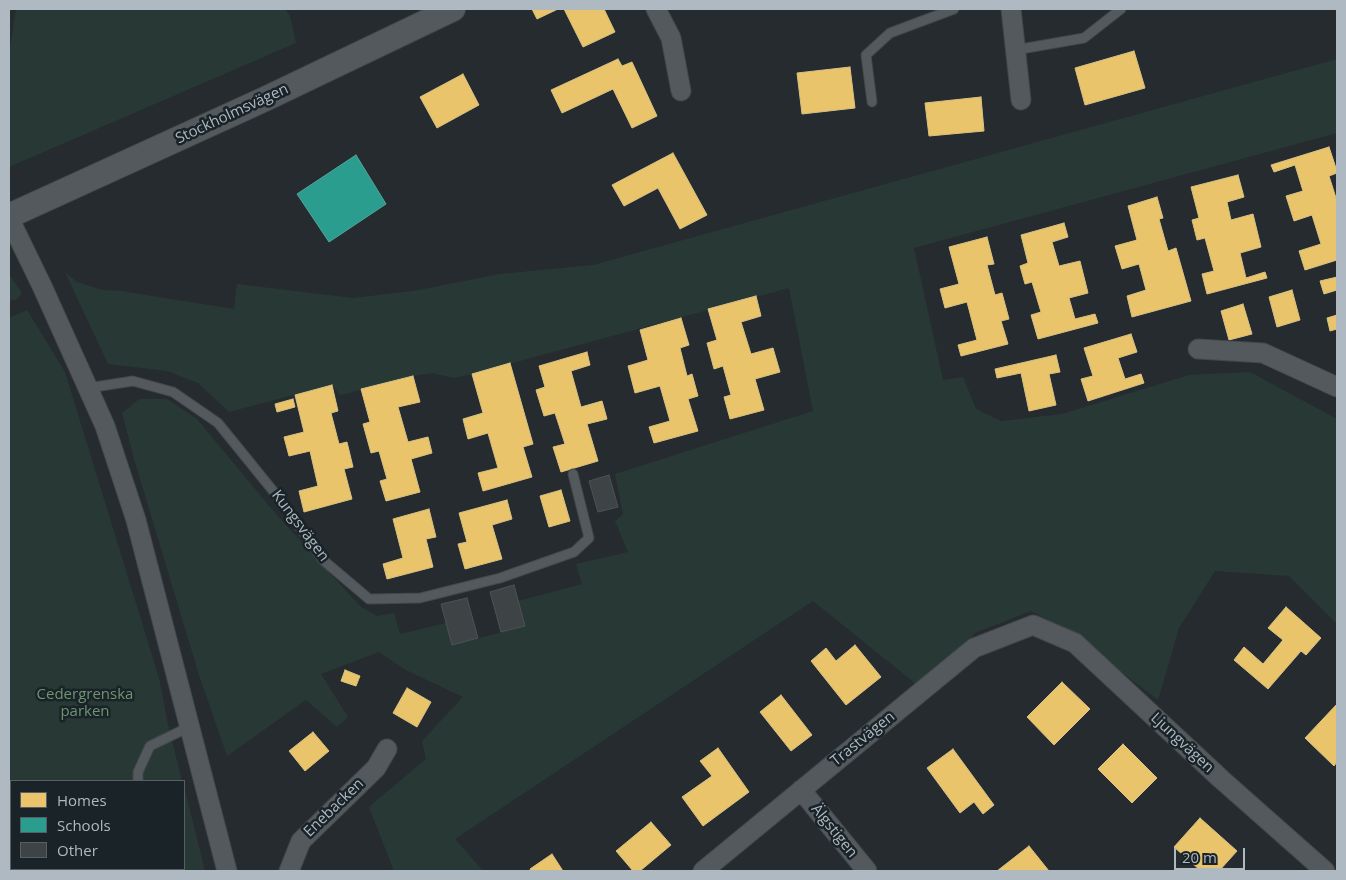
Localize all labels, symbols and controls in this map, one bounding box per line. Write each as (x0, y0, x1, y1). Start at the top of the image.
street label: Stockholmsvägen (173, 80, 291, 148)
street label: Kungsvägen (267, 487, 333, 565)
park label: Cedergrenska parken (37, 686, 133, 721)
street label: Trastvägen (827, 708, 899, 770)
street label: Ljungvägen (1147, 709, 1217, 777)
street label: Enebacken (300, 775, 368, 841)
legend (10, 780, 185, 870)
text: Homes (57, 790, 107, 810)
street label: Älgstigen (807, 801, 861, 861)
text: Schools (57, 815, 111, 835)
scale bar (1176, 838, 1247, 870)
text: Other (57, 840, 98, 860)
text: 20 m (1182, 847, 1217, 867)

